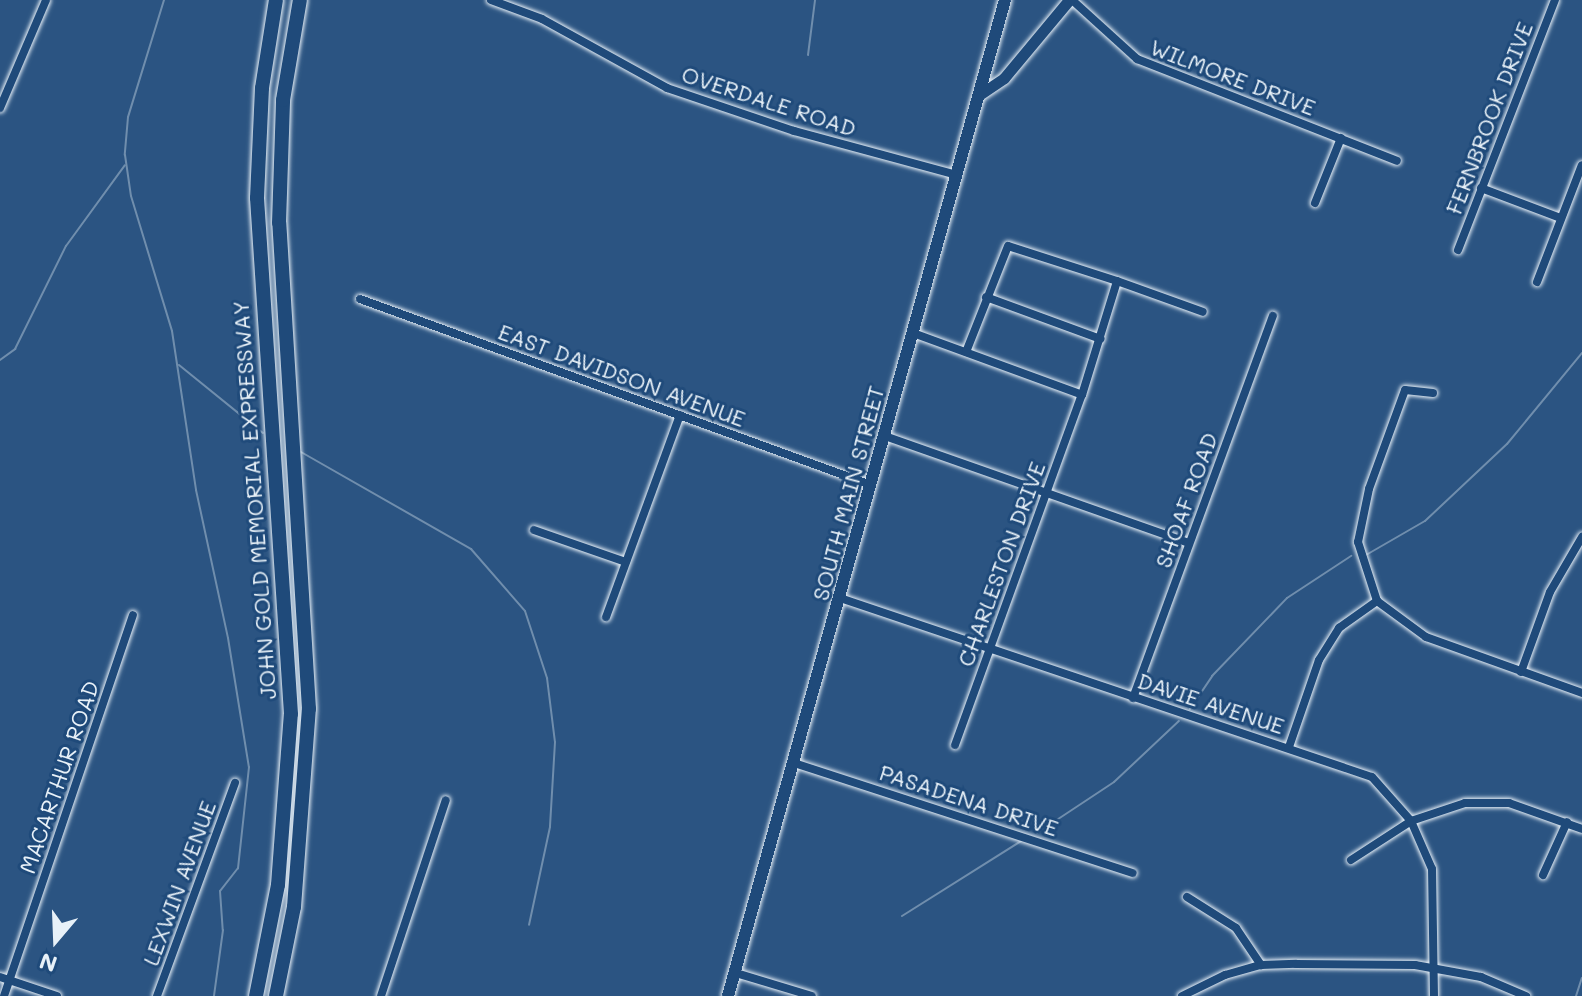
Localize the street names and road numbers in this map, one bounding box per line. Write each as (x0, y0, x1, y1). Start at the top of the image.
street label: FERNBROOK DRIVE (1440, 18, 1538, 218)
street label: WILMORE DRIVE (1147, 33, 1319, 121)
street label: OVERDALE ROAD (679, 60, 859, 142)
street label: JOHN GOLD MEMORIAL EXPRESSWAY (227, 300, 281, 700)
street label: EAST DAVIDSON AVENUE (495, 318, 749, 432)
street label: SOUTH MAIN STREET (807, 383, 889, 603)
street label: SHOAF ROAD (1149, 429, 1223, 571)
street label: CHARLESTON DRIVE (952, 458, 1050, 670)
street label: DAVIE AVENUE (1134, 667, 1288, 739)
street label: MACARTHUR ROAD (14, 677, 104, 877)
street label: PASADENA DRIVE (876, 759, 1062, 841)
street label: LEXWIN AVENUE (137, 797, 221, 969)

